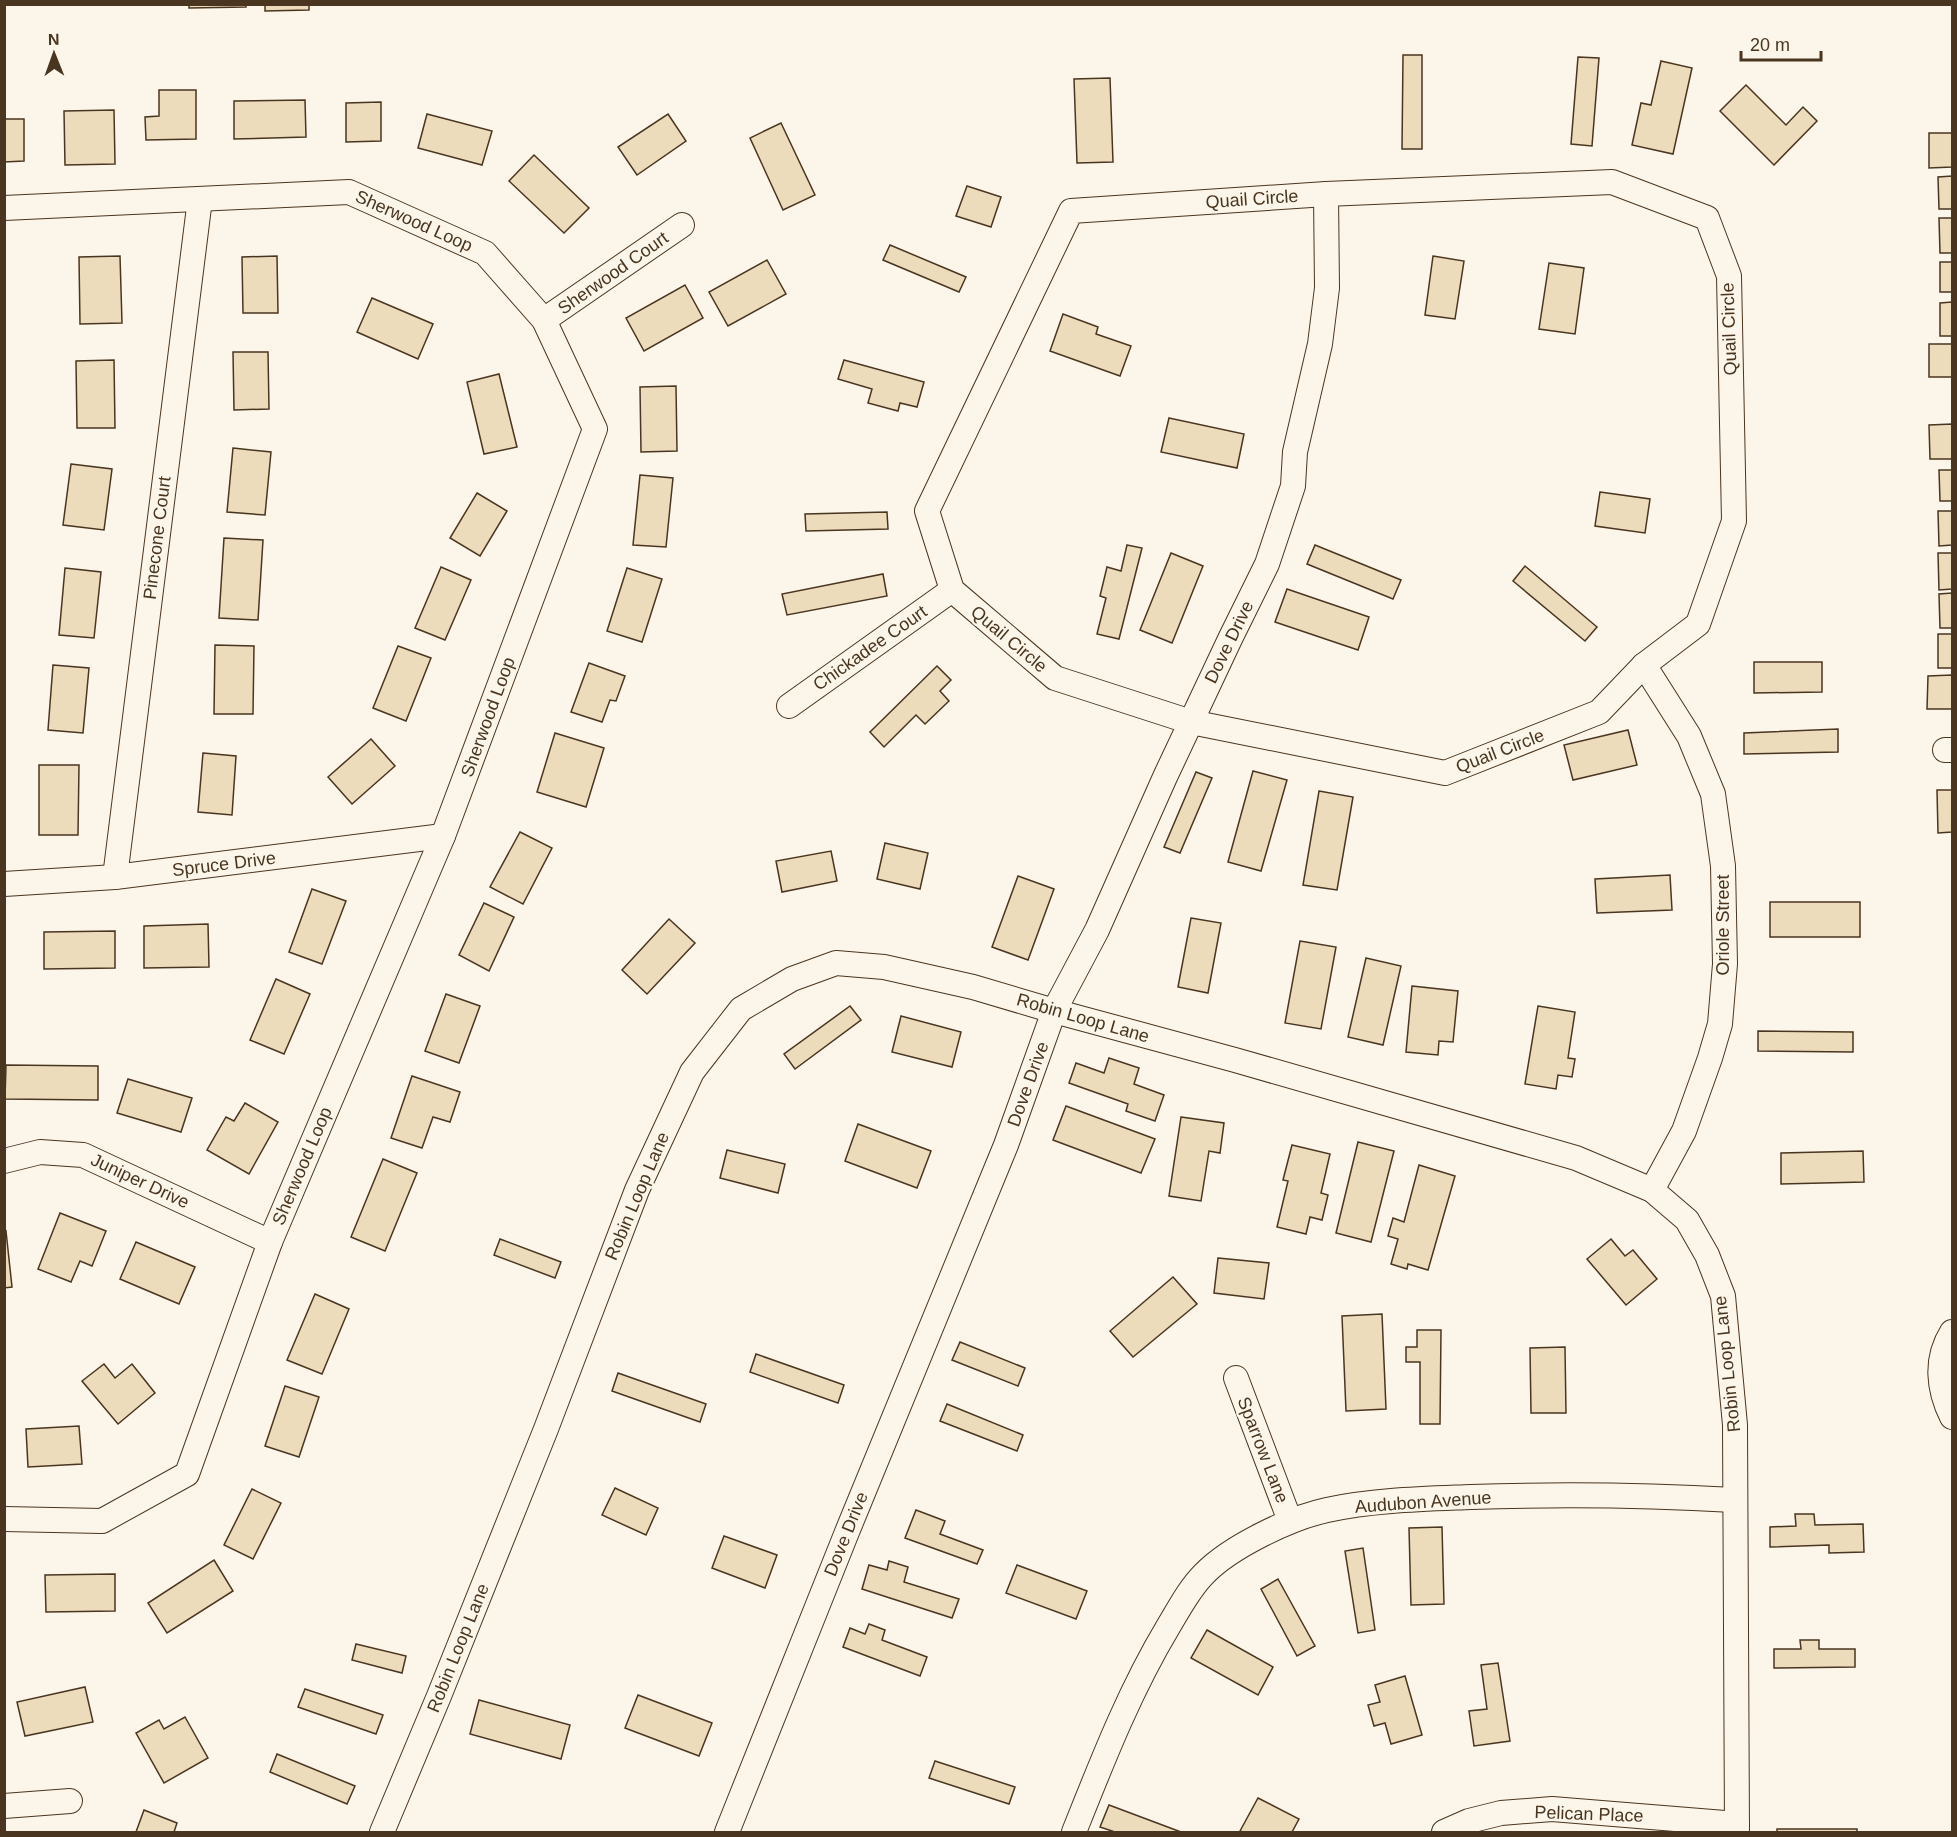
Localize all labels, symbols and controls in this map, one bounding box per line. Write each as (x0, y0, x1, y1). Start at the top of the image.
north arrow (24, 24, 84, 84)
scale bar (1741, 24, 1820, 62)
text: N (48, 31, 60, 48)
text: 20 m (1750, 35, 1790, 55)
street label: Sherwood Loop (352, 186, 476, 256)
street label: Quail Circle (1205, 186, 1299, 212)
street label: Sherwood Court (554, 228, 672, 318)
street label: Quail Circle (1717, 282, 1741, 376)
street label: Pinecone Court (140, 475, 174, 601)
street label: Dove Drive (1200, 598, 1258, 686)
street label: Chickadee Court (809, 601, 931, 695)
street label: Quail Circle (967, 601, 1051, 677)
street label: Sherwood Loop (457, 654, 519, 780)
street label: Quail Circle (1453, 725, 1547, 777)
street label: Spruce Drive (171, 848, 277, 880)
street label: Oriole Street (1713, 874, 1733, 976)
street label: Robin Loop Lane (1014, 989, 1152, 1047)
street label: Dove Drive (1003, 1039, 1053, 1129)
street label: Sherwood Loop (268, 1104, 336, 1228)
street label: Robin Loop Lane (601, 1129, 673, 1263)
street label: Juniper Drive (88, 1150, 192, 1212)
street label: Robin Loop Lane (1710, 1295, 1744, 1433)
street label: Sparrow Lane (1234, 1394, 1292, 1506)
street label: Audubon Avenue (1354, 1487, 1492, 1517)
street label: Dove Drive (820, 1489, 872, 1579)
street label: Robin Loop Lane (423, 1581, 493, 1715)
street label: Pelican Place (1534, 1802, 1644, 1826)

